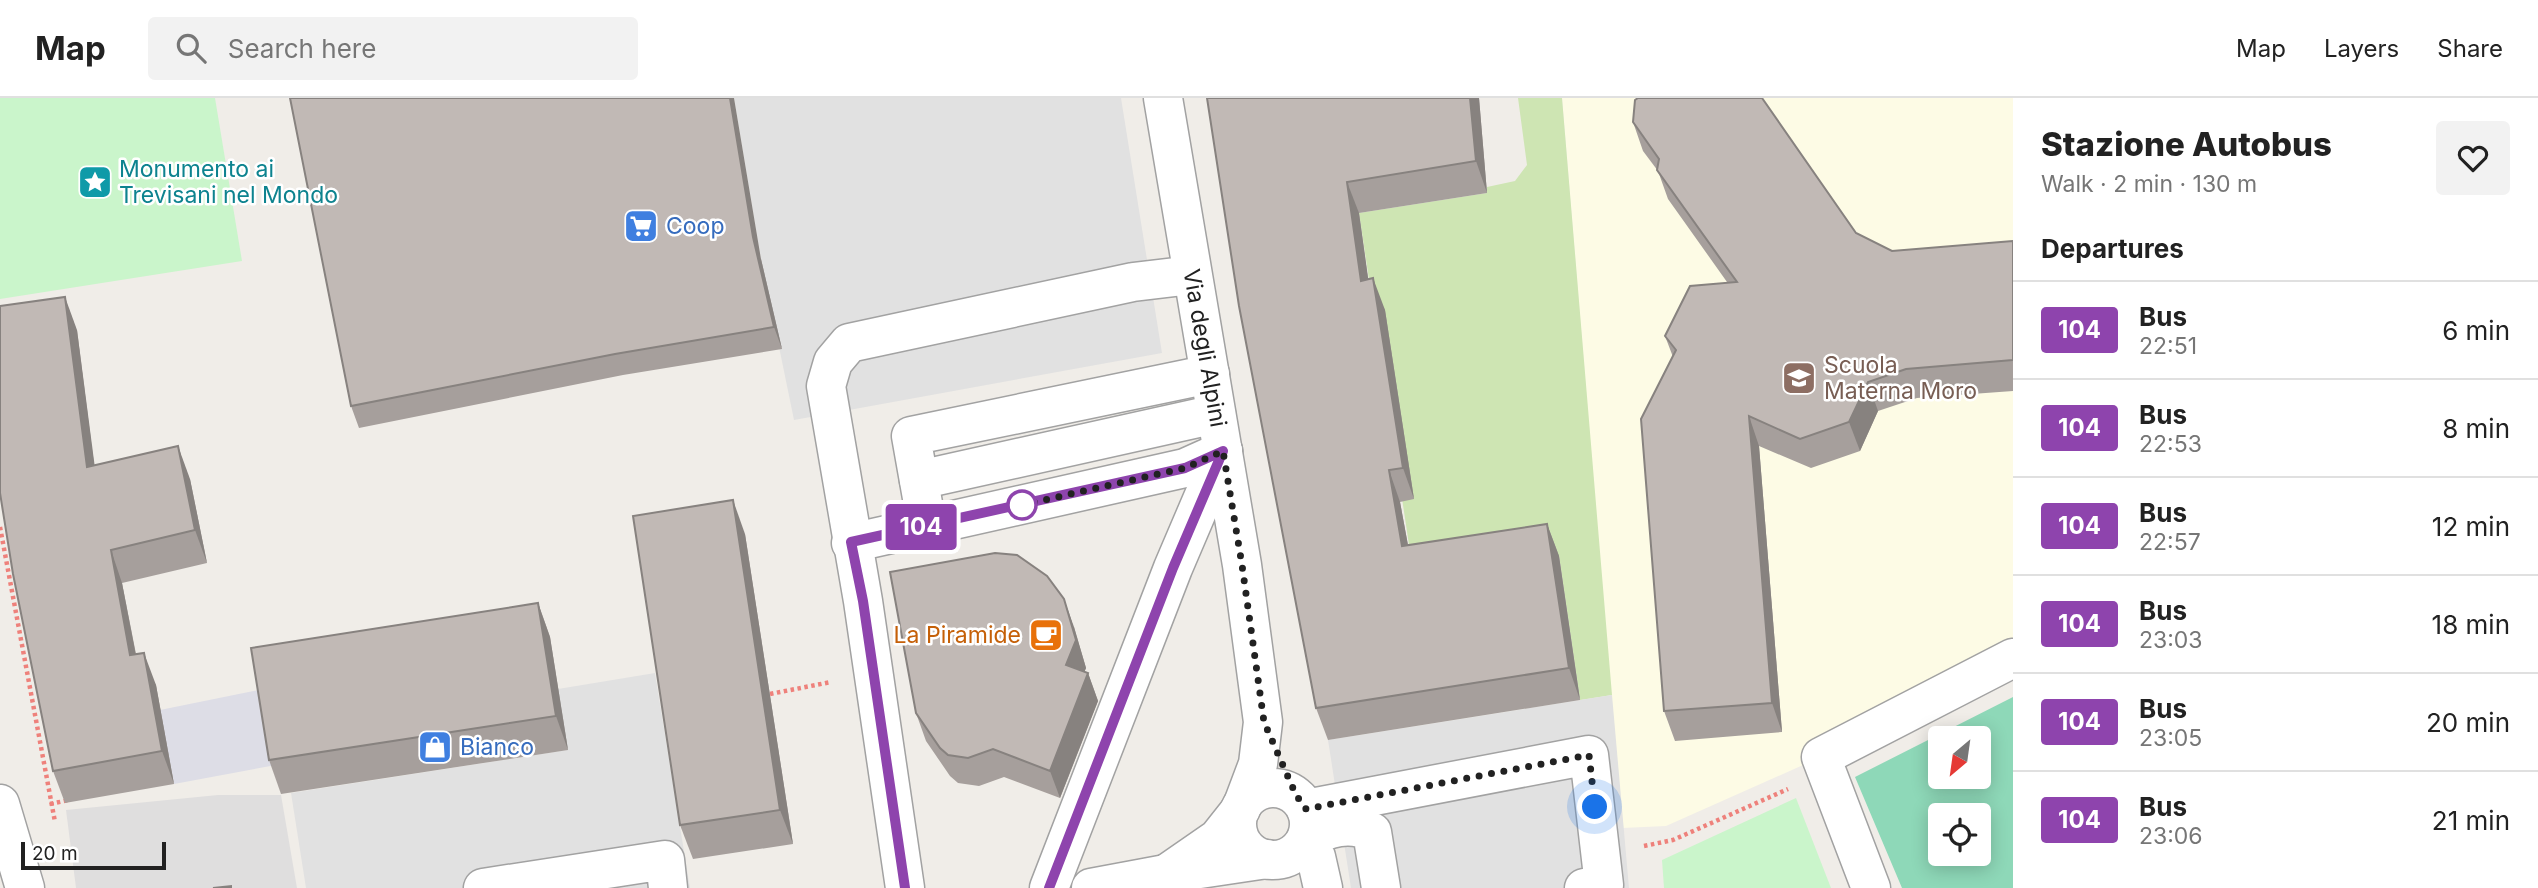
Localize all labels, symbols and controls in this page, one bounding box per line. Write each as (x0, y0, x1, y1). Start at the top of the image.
search box (148, 17, 638, 80)
text: Map (35, 28, 106, 68)
icon: search (172, 29, 210, 67)
text: Search here (228, 33, 376, 64)
text: Map (2236, 34, 2286, 63)
text: Layers (2324, 34, 2399, 63)
text: Share (2437, 34, 2503, 63)
button: heart (2436, 121, 2510, 195)
text: Stazione Autobus (2041, 124, 2332, 164)
place label: Monumento ai Trevisani nel Mondo (119, 155, 338, 209)
place icon: Monumento ai Trevisani nel Mondo (76, 163, 114, 201)
text: Walk · 2 min · 130 m (2041, 170, 2257, 198)
supermarket icon: Coop (622, 207, 660, 245)
place label: Coop (666, 212, 724, 240)
text: Departures (2041, 233, 2184, 264)
street label: Via degli Alpini (1177, 267, 1233, 429)
text: Bus (2139, 301, 2187, 332)
text: 104 (2058, 315, 2101, 344)
text: 6 min (2442, 315, 2510, 346)
text: 22:51 (2139, 332, 2197, 360)
place label: Scuola Materna Moro (1824, 351, 1977, 405)
school or university icon: Scuola Materna Moro (1780, 359, 1818, 397)
text: Bus (2139, 399, 2187, 430)
text: 104 (2058, 413, 2101, 442)
text: 8 min (2442, 413, 2510, 444)
text: 22:53 (2139, 430, 2202, 458)
unlabelled marker (1007, 490, 1037, 520)
text: Bus (2139, 497, 2187, 528)
line badge: 104 (881, 504, 961, 550)
text: 104 (2058, 511, 2101, 540)
text: 12 min (2432, 511, 2510, 542)
text: 104 (900, 512, 942, 541)
text: 22:57 (2139, 528, 2201, 556)
text: Bus (2139, 595, 2187, 626)
text: 104 (2058, 609, 2101, 638)
text: 18 min (2432, 609, 2510, 640)
cafe icon: La Piramide (1027, 616, 1065, 654)
place label: La Piramide (894, 621, 1021, 649)
text: 23:03 (2139, 626, 2203, 654)
text: Bus (2139, 693, 2187, 724)
text: 104 (2058, 707, 2101, 736)
text: 20 min (2426, 707, 2510, 738)
text: 23:05 (2139, 724, 2202, 752)
north arrow (1928, 726, 1992, 789)
map controls (1928, 726, 1991, 866)
shop icon: Bianco (416, 728, 454, 766)
place label: Bianco (460, 733, 534, 761)
your location (1577, 789, 1612, 824)
text: Bus (2139, 791, 2187, 822)
button: locate (1928, 803, 1991, 866)
text: 104 (2058, 805, 2101, 834)
text: 21 min (2432, 805, 2510, 836)
text: 23:06 (2139, 822, 2203, 850)
scale bar (21, 839, 166, 871)
text: 20 m (32, 842, 78, 865)

